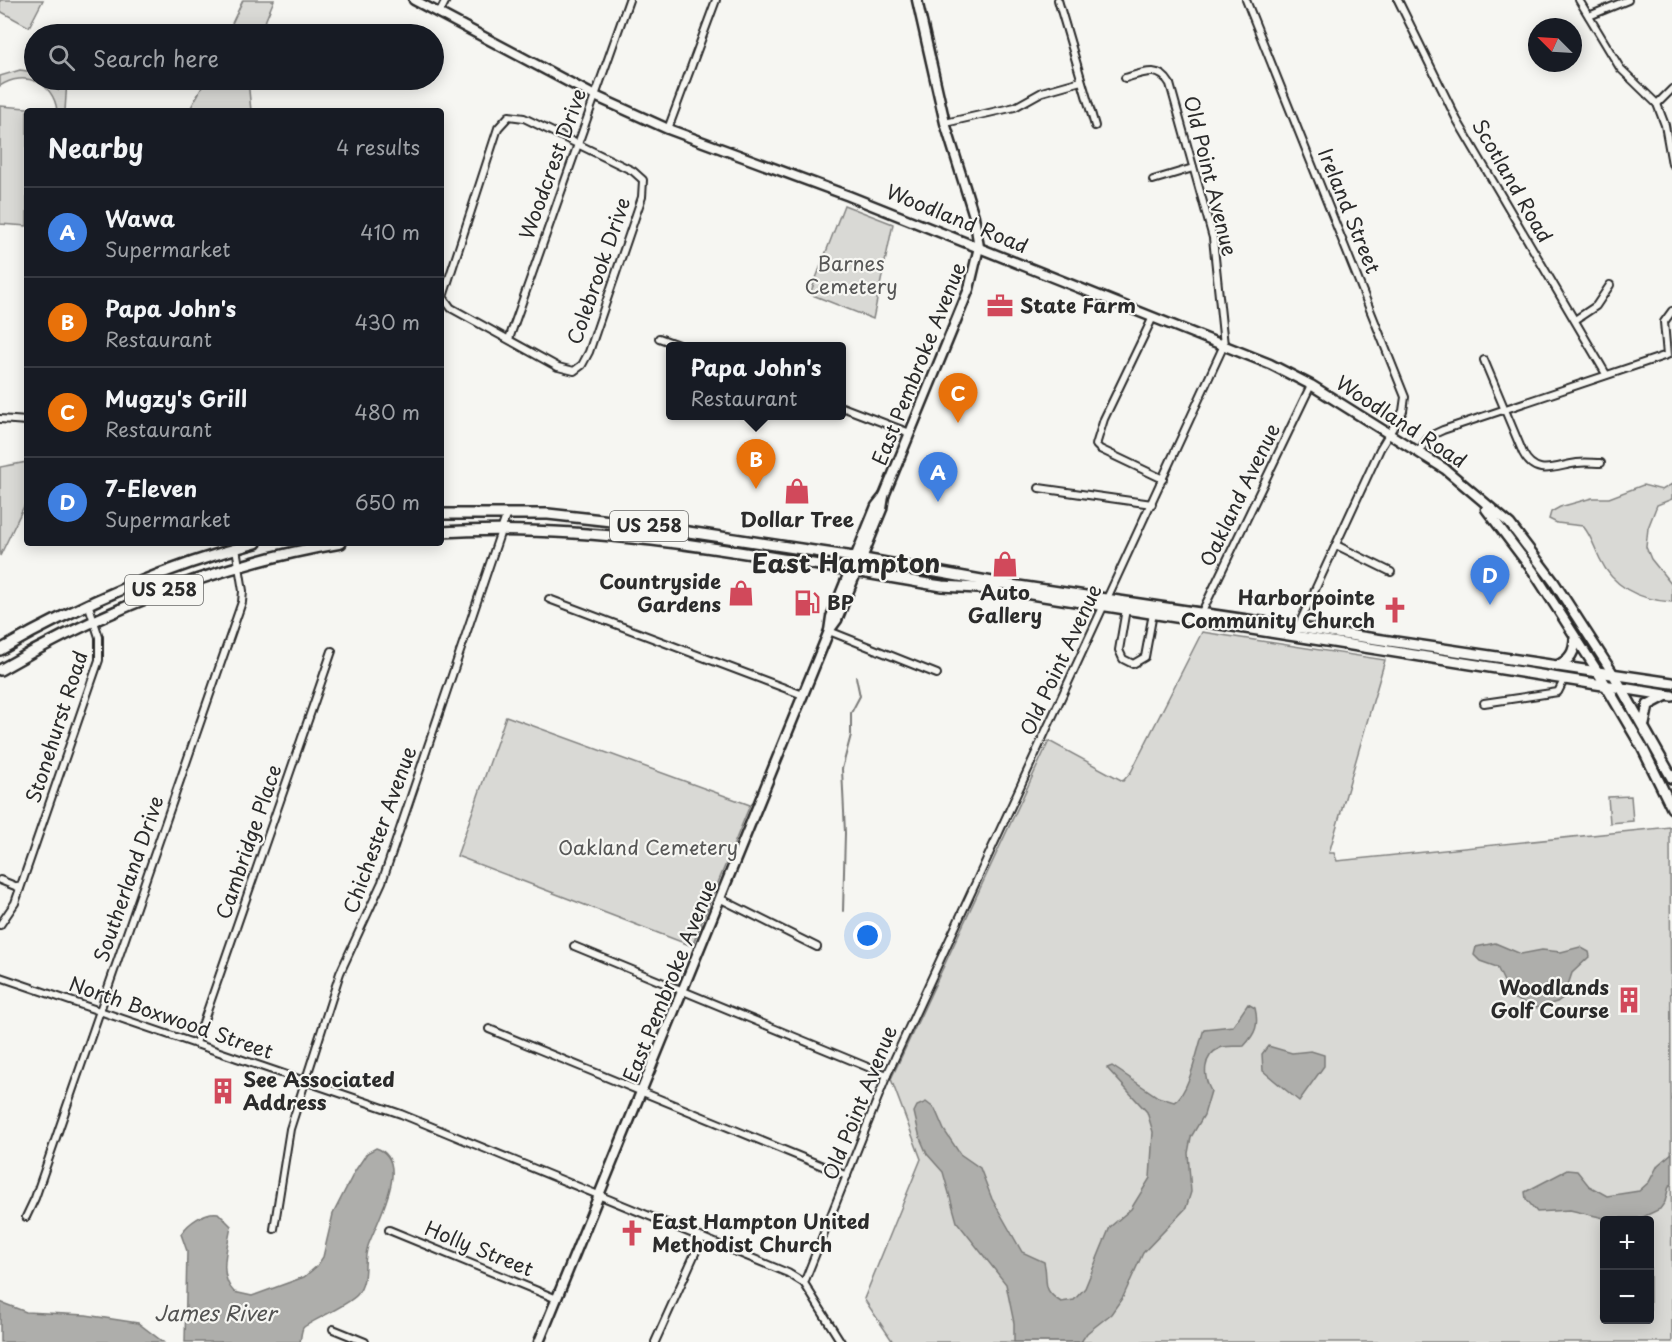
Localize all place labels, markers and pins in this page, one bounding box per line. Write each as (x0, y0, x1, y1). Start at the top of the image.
place label: State Farm (1020, 290, 1136, 320)
office icon: State Farm (985, 291, 1015, 321)
pin: C (938, 374, 978, 423)
pin: B (736, 440, 776, 489)
pin: A (918, 452, 958, 502)
shop icon: Dollar Tree (782, 476, 812, 506)
place label: Dollar Tree (740, 504, 854, 534)
shop icon: Auto Gallery (990, 549, 1020, 579)
pin: D (1470, 556, 1510, 605)
place label: Countryside Gardens (599, 566, 721, 619)
place label: Auto Gallery (968, 577, 1042, 630)
shop icon: Countryside Gardens (726, 578, 756, 608)
place label: Harborpointe Community Church (1181, 582, 1375, 635)
place label: BP (827, 587, 854, 617)
fuel station icon: BP (792, 588, 822, 618)
church icon: Harborpointe Community Church (1380, 595, 1410, 625)
place label: Woodlands Golf Course (1490, 972, 1609, 1025)
building icon: Woodlands Golf Course (1614, 985, 1644, 1015)
place label: See Associated Address (243, 1064, 395, 1117)
building icon: See Associated Address (208, 1076, 238, 1106)
place label: East Hampton United Methodist Church (652, 1206, 870, 1259)
church icon: East Hampton United Methodist Church (617, 1218, 647, 1248)

